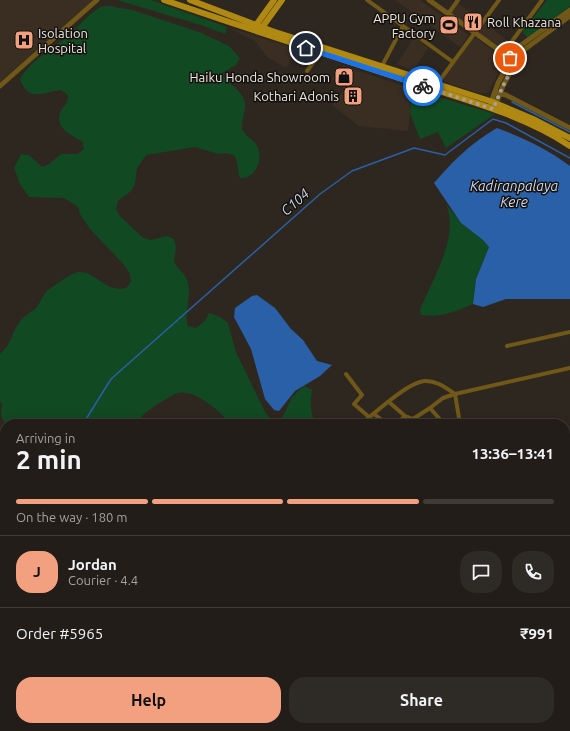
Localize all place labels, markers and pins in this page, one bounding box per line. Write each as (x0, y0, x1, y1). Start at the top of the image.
place label: APPU Gym Factory (373, 11, 435, 40)
restaurant icon: Roll Khazana (462, 11, 484, 33)
sports icon: APPU Gym Factory (438, 14, 460, 36)
place label: Roll Khazana (487, 15, 561, 29)
place label: Isolation Hospital (38, 26, 88, 55)
hospital icon: Isolation Hospital (13, 29, 35, 51)
pin (289, 31, 323, 65)
pin (493, 41, 527, 75)
shop icon: Haiku Honda Showroom (333, 66, 355, 88)
place label: Haiku Honda Showroom (190, 70, 330, 84)
building icon: Kothari Adonis (342, 85, 364, 107)
place label: Kothari Adonis (253, 89, 339, 103)

